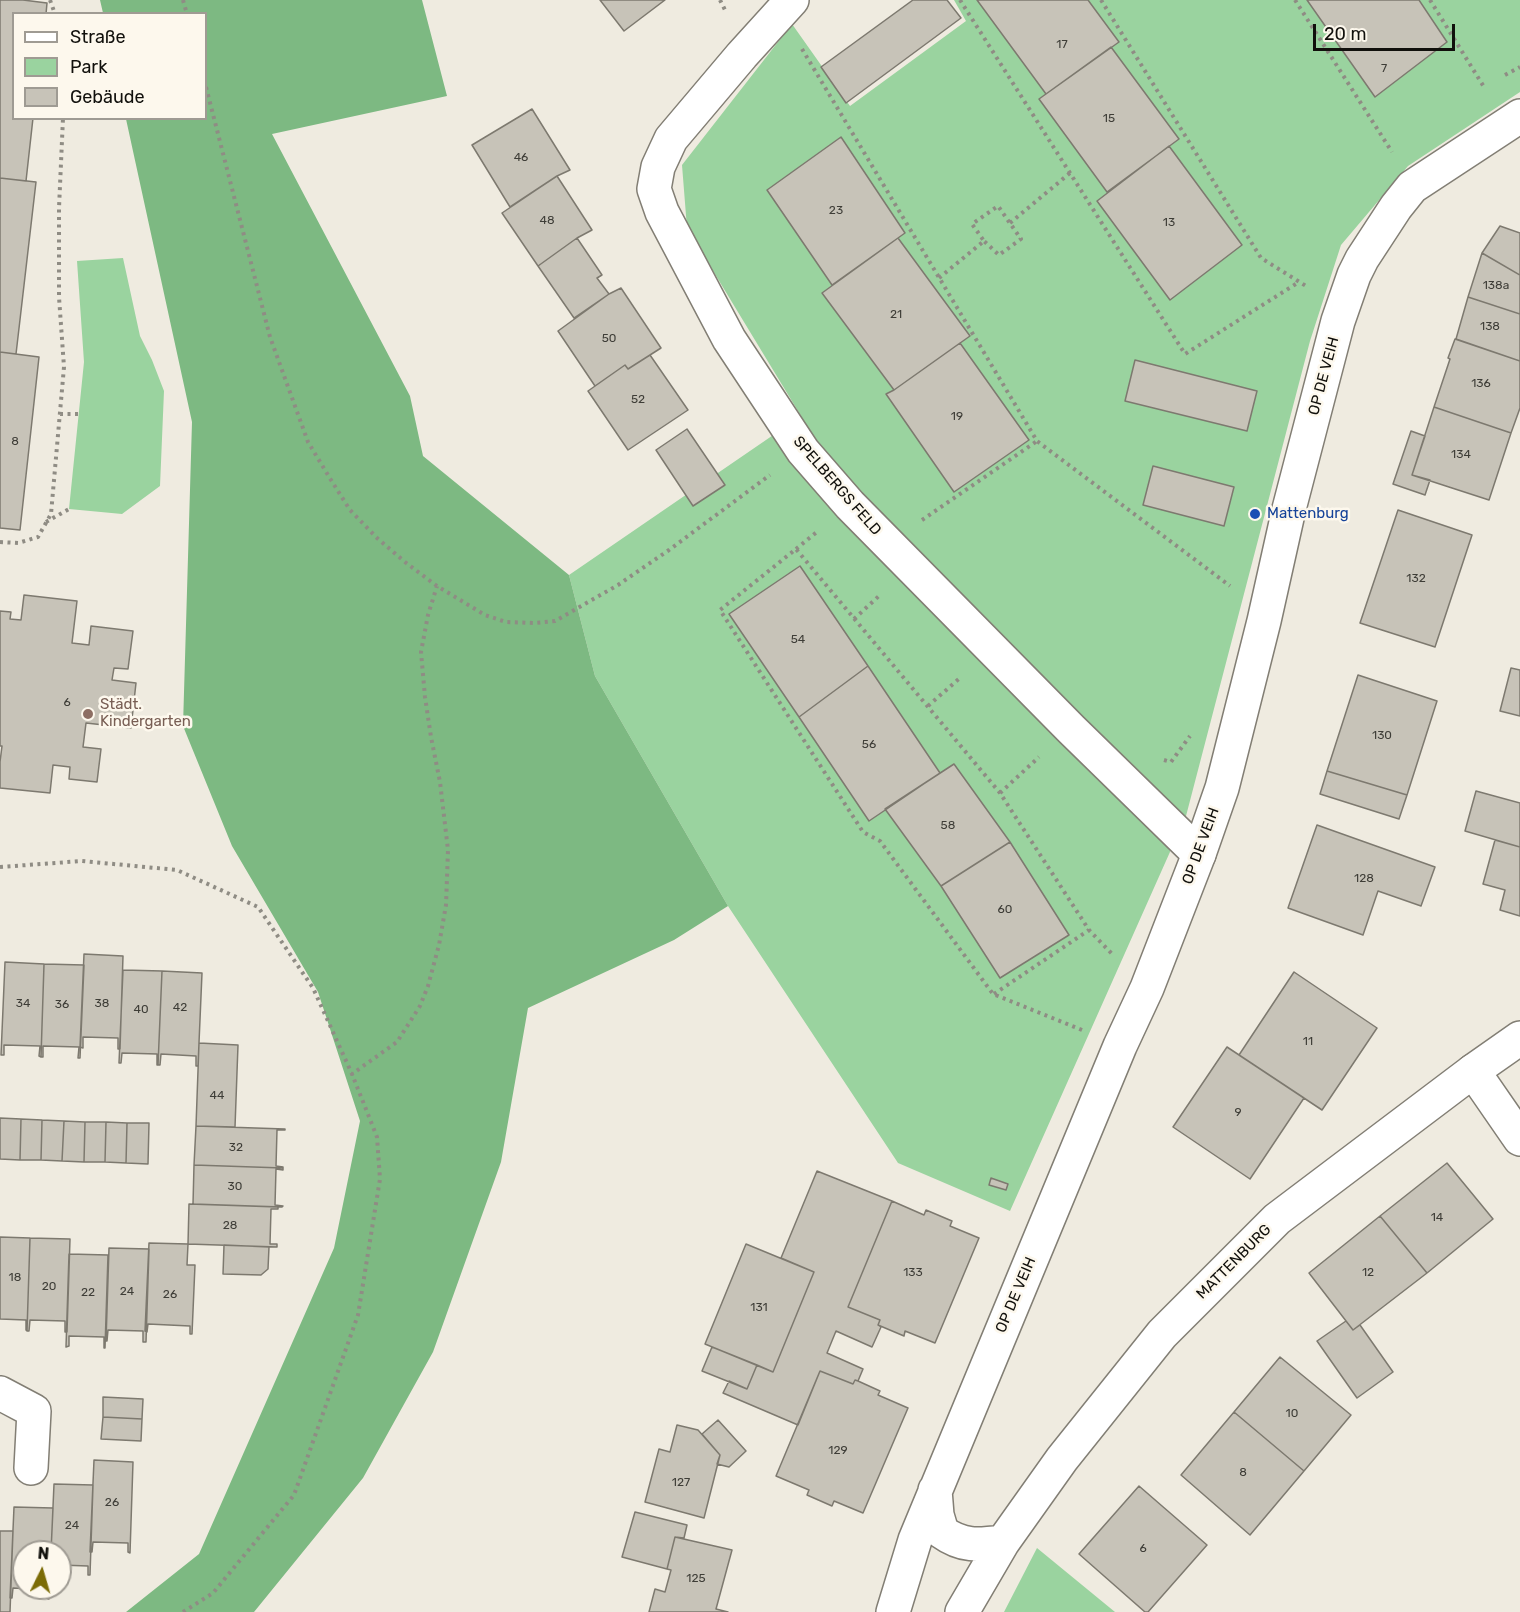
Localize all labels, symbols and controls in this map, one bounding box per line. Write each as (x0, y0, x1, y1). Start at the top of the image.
legend (12, 12, 207, 120)
scale bar (1316, 12, 1458, 50)
text: 20 m (1324, 23, 1366, 45)
text: Straße (70, 26, 126, 48)
house number: 17 (1056, 38, 1068, 52)
text: Park (70, 56, 107, 78)
house number: 7 (1381, 62, 1387, 76)
text: Gebäude (70, 86, 145, 108)
house number: 15 (1103, 112, 1115, 126)
house number: 46 (514, 151, 528, 165)
house number: 23 (829, 204, 843, 218)
house number: 48 (539, 214, 555, 228)
house number: 13 (1163, 216, 1175, 230)
house number: 138a (1483, 279, 1509, 293)
house number: 21 (890, 308, 902, 322)
house number: 138 (1480, 320, 1500, 334)
house number: 50 (602, 332, 616, 346)
street label: OP DE VEIH (1305, 335, 1343, 417)
house number: 136 (1471, 377, 1491, 391)
house number: 52 (631, 393, 645, 407)
house number: 19 (951, 410, 963, 424)
street label: SPELBERGS FELD (789, 433, 885, 539)
house number: 8 (11, 435, 19, 449)
house number: 134 (1451, 448, 1471, 462)
place label: Mattenburg (1267, 505, 1349, 523)
marker: Mattenburg (1248, 507, 1262, 521)
house number: 132 (1406, 572, 1426, 586)
house number: 54 (791, 633, 805, 647)
house number: 6 (63, 696, 71, 710)
place label: Städt. Kindergarten (100, 696, 191, 731)
marker: Städt. Kindergarten (81, 707, 95, 721)
house number: 130 (1372, 729, 1392, 743)
house number: 56 (862, 738, 876, 752)
street label: OP DE VEIH (1179, 805, 1223, 887)
house number: 58 (941, 819, 955, 833)
house number: 128 (1354, 872, 1374, 886)
house number: 60 (998, 903, 1012, 917)
house number: 34 (16, 997, 30, 1011)
house number: 38 (95, 997, 109, 1011)
house number: 36 (55, 998, 69, 1012)
house number: 42 (173, 1001, 187, 1015)
house number: 40 (133, 1003, 149, 1017)
house number: 11 (1303, 1035, 1313, 1049)
house number: 44 (210, 1089, 224, 1103)
house number: 9 (1234, 1106, 1242, 1120)
house number: 32 (229, 1141, 243, 1155)
house number: 30 (228, 1180, 242, 1194)
house number: 14 (1431, 1211, 1443, 1225)
house number: 28 (223, 1219, 237, 1233)
street label: MATTENBURG (1193, 1221, 1275, 1303)
street label: OP DE VEIH (992, 1255, 1040, 1335)
house number: 133 (903, 1266, 923, 1280)
house number: 12 (1362, 1266, 1374, 1280)
house number: 18 (9, 1271, 21, 1285)
house number: 20 (42, 1280, 56, 1294)
house number: 24 (120, 1285, 134, 1299)
house number: 22 (81, 1286, 95, 1300)
house number: 26 (163, 1288, 177, 1302)
house number: 131 (750, 1301, 768, 1315)
house number: 10 (1286, 1407, 1298, 1421)
house number: 129 (828, 1444, 848, 1458)
house number: 8 (1239, 1466, 1247, 1480)
house number: 127 (672, 1476, 690, 1490)
house number: 26 (105, 1496, 119, 1510)
house number: 24 (65, 1519, 79, 1533)
north arrow (12, 1540, 72, 1600)
house number: 6 (1139, 1542, 1147, 1556)
text: N (37, 1544, 50, 1564)
house number: 125 (686, 1572, 706, 1586)

